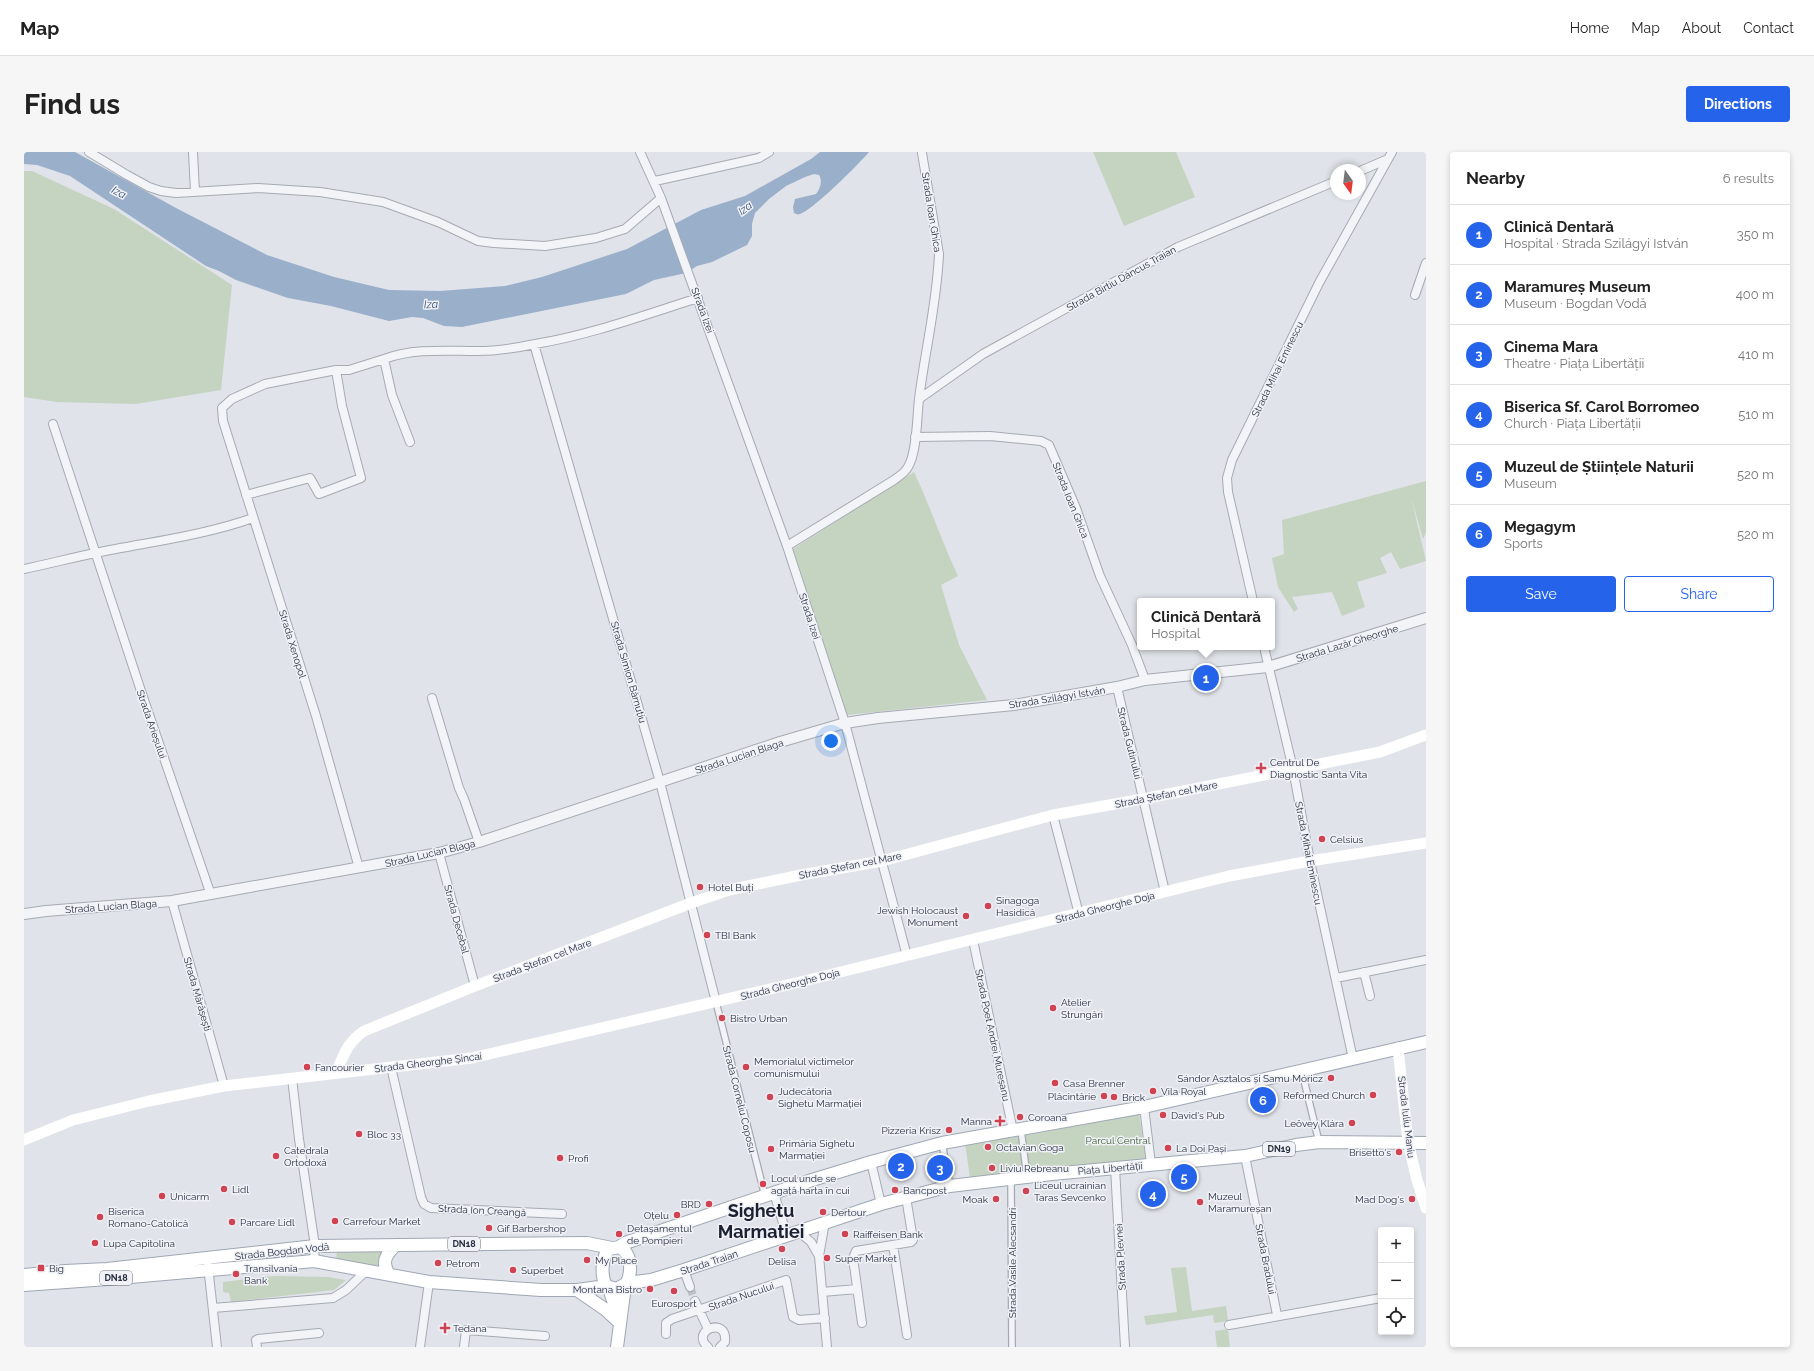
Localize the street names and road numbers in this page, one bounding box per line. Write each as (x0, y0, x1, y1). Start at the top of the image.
street label: Strada Ioan Ghica (920, 171, 943, 253)
street label: Strada Birtiu Dăncus Traian (1065, 244, 1178, 313)
street label: Strada Izei (689, 286, 716, 335)
street label: Strada Mihai Eminescu (1250, 320, 1305, 419)
street label: Strada Ioan Ghica (1050, 461, 1091, 540)
street label: Strada Izei (797, 592, 822, 641)
street label: Strada Xenopol (277, 609, 308, 680)
street label: Strada Simion Bărnuțiu (609, 620, 648, 724)
street label: Strada Lazăr Gheorghe (1295, 623, 1400, 664)
street label: Strada Szilágyi István (1008, 684, 1106, 711)
street label: Strada Arieșului (135, 688, 168, 760)
street label: Strada Gutinului (1115, 706, 1144, 780)
street label: Strada Lucian Blaga (694, 737, 785, 776)
street label: Strada Ștefan cel Mare (1114, 779, 1218, 810)
street label: Strada Mihai Eminescu (1293, 801, 1324, 906)
street label: Strada Lucian Blaga (384, 838, 476, 869)
street label: Strada Ștefan cel Mare (798, 850, 902, 881)
street label: Strada Decebal (442, 883, 471, 955)
street label: Strada Gheorghe Doja (1054, 890, 1156, 925)
street label: Strada Lucian Blaga (65, 898, 157, 915)
street label: Strada Ștefan cel Mare (492, 937, 593, 984)
street label: Strada Mărășești (182, 956, 213, 1033)
street label: Strada Gheorghe Doja (739, 967, 841, 1002)
street label: Strada Poet Andrei Mureșanu (973, 968, 1012, 1102)
street label: Strada Corneliu Coposu (721, 1045, 758, 1154)
street label: Strada Gheorghe Șincai (374, 1050, 482, 1075)
street label: Strada Iuliu Maniu (1396, 1075, 1417, 1159)
road number: DN19 (1263, 1142, 1295, 1156)
street label: Piața Libertății (1077, 1160, 1143, 1177)
street label: Strada Ion Creangă (438, 1203, 526, 1218)
street label: Strada Vasile Alecsandri (1007, 1208, 1018, 1318)
street label: Strada Bradului (1253, 1223, 1278, 1295)
street label: Strada Plevnei (1113, 1224, 1128, 1290)
road number: DN18 (448, 1237, 480, 1251)
street label: Strada Bogdan Vodă (234, 1241, 330, 1262)
street label: Strada Traian (679, 1248, 739, 1277)
road number: DN18 (100, 1271, 132, 1285)
street label: Strada Nucului (707, 1280, 775, 1313)

